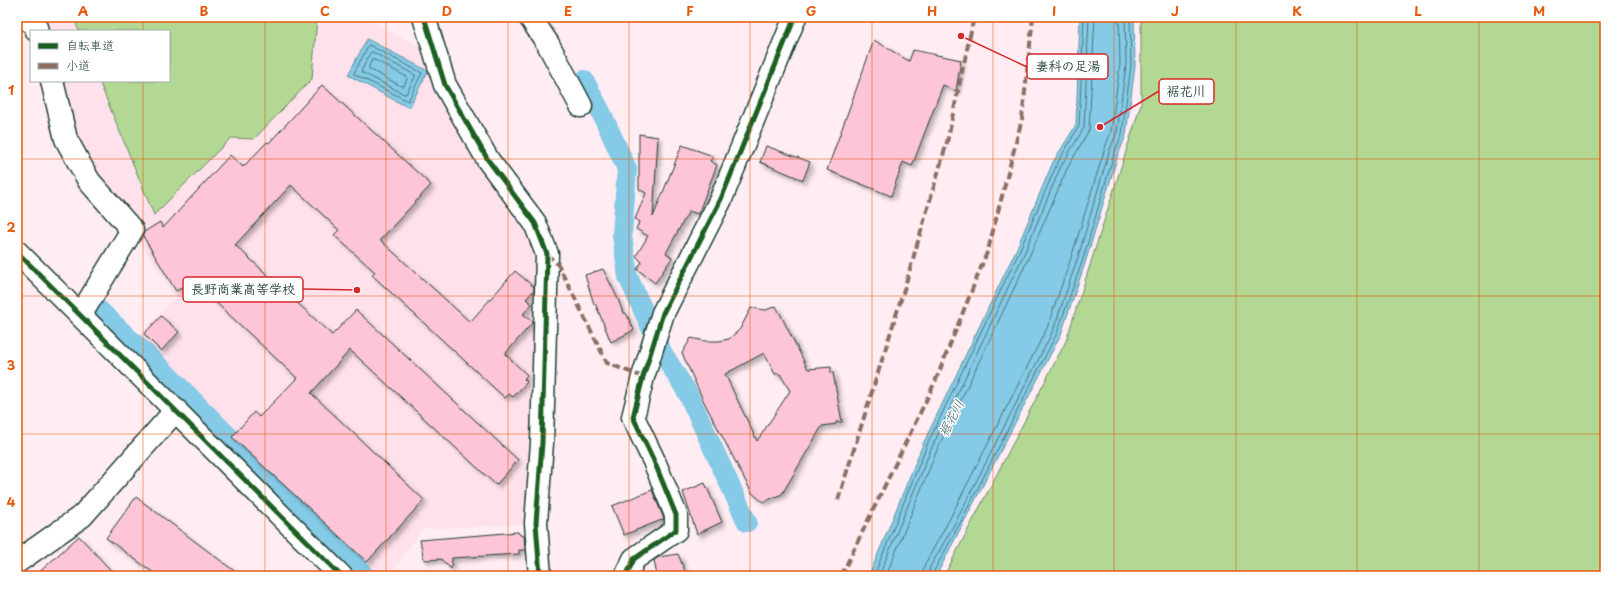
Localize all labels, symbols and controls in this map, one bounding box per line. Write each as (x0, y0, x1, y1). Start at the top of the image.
text: A (78, 1, 88, 20)
text: B (200, 1, 209, 20)
text: C (320, 1, 330, 20)
text: D (442, 1, 452, 20)
text: E (564, 1, 572, 20)
text: F (686, 1, 694, 20)
text: G (806, 1, 816, 20)
text: H (927, 1, 937, 20)
text: I (1052, 1, 1056, 20)
text: J (1171, 1, 1179, 20)
text: K (1292, 1, 1302, 20)
text: L (1414, 1, 1422, 20)
text: M (1533, 1, 1545, 20)
legend (30, 30, 170, 82)
text: 自転車道 (66, 36, 114, 54)
callout: 妻科の足湯 (1027, 54, 1108, 79)
text: 小道 (66, 56, 90, 74)
text: 妻科の足湯 (1035, 56, 1101, 75)
callout: 裾花川 (1159, 79, 1214, 104)
text: 1 (8, 80, 14, 99)
text: 裾花川 (1166, 81, 1206, 100)
text: 2 (6, 217, 16, 236)
callout: 長野商業高等学校 (183, 277, 303, 302)
text: 長野商業高等学校 (191, 279, 295, 298)
text: 3 (7, 355, 16, 374)
water label: 裾花川 (933, 396, 968, 439)
text: 4 (7, 492, 16, 511)

